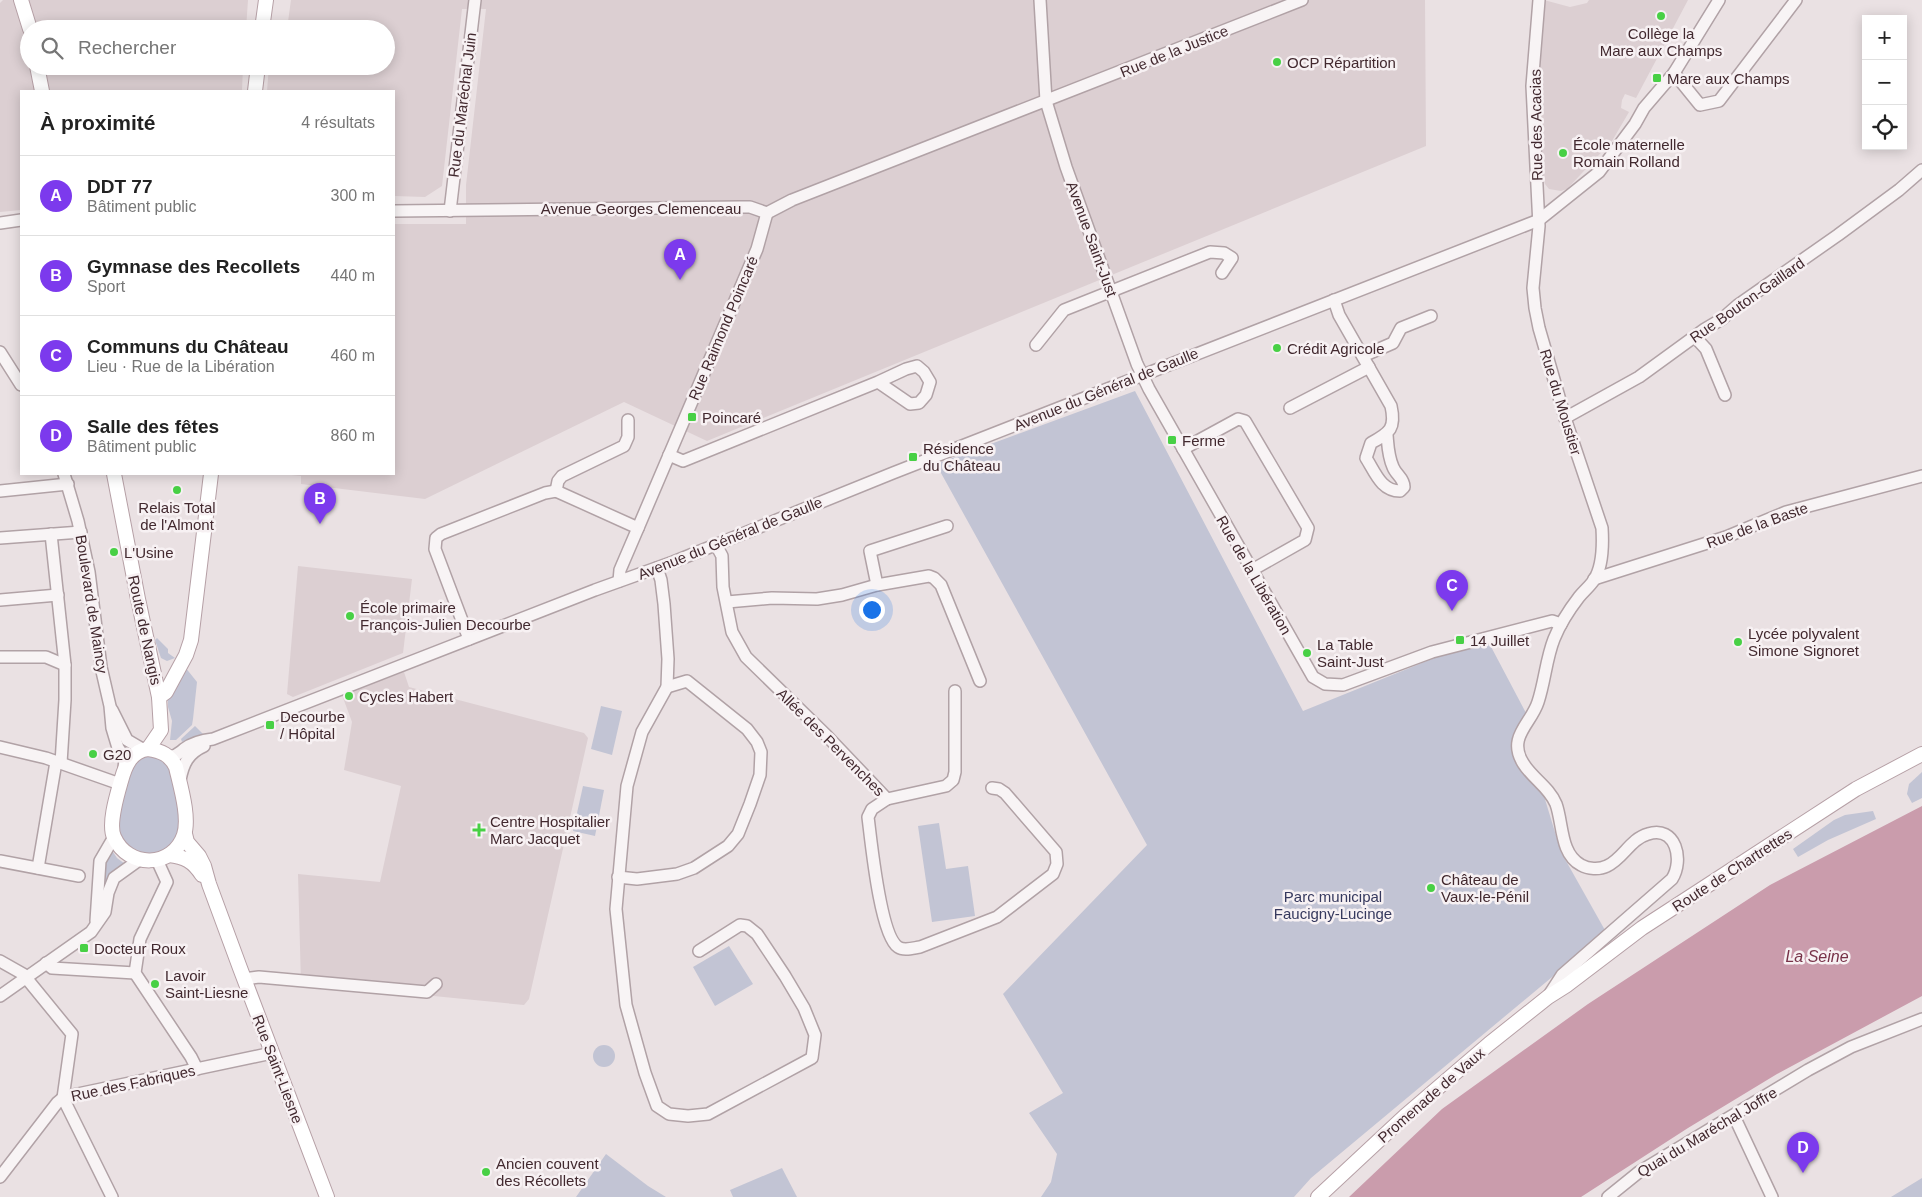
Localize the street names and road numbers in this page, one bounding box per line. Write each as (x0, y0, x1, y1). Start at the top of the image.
street label: Rue de la Justice (1117, 22, 1231, 80)
street label: Rue du Maréchal Juin (445, 32, 479, 178)
street label: Rue des Acacias (1527, 69, 1545, 181)
street label: Avenue Saint-Just (1063, 179, 1121, 300)
street label: Avenue Georges Clemenceau (541, 200, 741, 217)
street label: Rue Raimond Poincaré (685, 253, 761, 403)
street label: Rue Bouton-Gaillard (1686, 254, 1808, 346)
street label: Avenue du Général de Gaulle (1011, 344, 1201, 434)
street label: Rue du Moustier (1537, 347, 1585, 457)
street label: Avenue du Général de Gaulle (635, 493, 825, 583)
street label: Rue de la Baste (1704, 499, 1810, 551)
street label: Rue de la Libération (1213, 513, 1295, 637)
street label: Boulevard de Maincy (73, 533, 111, 675)
street label: Route de Nangis (125, 574, 165, 686)
street label: Allée des Pervenches (774, 685, 888, 799)
street label: Route de Chartrettes (1669, 825, 1795, 915)
street label: Rue Saint-Liesne (249, 1012, 307, 1126)
street label: Promenade de Vaux (1374, 1044, 1488, 1146)
street label: Rue des Fabriques (69, 1062, 197, 1104)
street label: Quai du Maréchal Joffre (1634, 1084, 1780, 1180)

